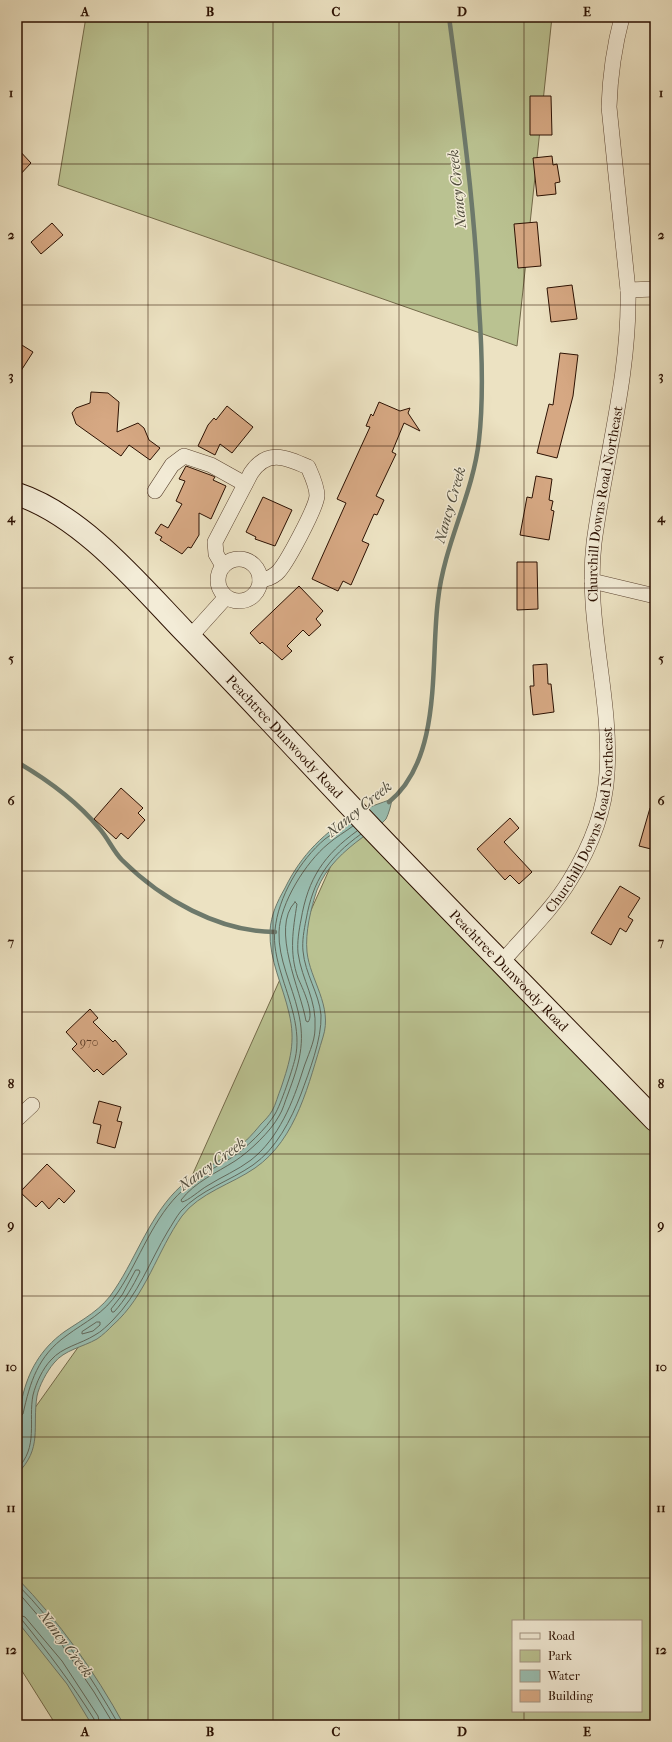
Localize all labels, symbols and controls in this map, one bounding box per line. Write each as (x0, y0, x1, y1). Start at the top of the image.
text: A (80, 4, 90, 19)
text: B (206, 4, 215, 19)
text: C (332, 4, 341, 19)
text: D (457, 4, 467, 19)
text: E (583, 4, 591, 19)
text: 1 (9, 85, 14, 100)
text: 1 (659, 85, 664, 100)
water label: Nancy Creek (444, 149, 470, 230)
text: 2 (8, 227, 15, 242)
text: 2 (658, 227, 665, 242)
text: 3 (8, 368, 14, 384)
text: 3 (658, 368, 664, 384)
street label: Churchill Downs Road Northeast (584, 405, 627, 602)
water label: Nancy Creek (430, 464, 470, 546)
text: 4 (6, 510, 16, 526)
text: 4 (656, 510, 666, 526)
text: 5 (8, 651, 14, 666)
text: 5 (658, 651, 664, 666)
street label: Peachtree Dunwoody Road (222, 672, 347, 802)
street label: Churchill Downs Road Northeast (542, 726, 617, 916)
water label: Nancy Creek (322, 777, 395, 841)
text: 6 (7, 793, 15, 808)
text: 6 (657, 793, 665, 808)
street label: Peachtree Dunwoody Road (446, 906, 572, 1035)
text: 7 (7, 934, 15, 949)
text: 7 (657, 934, 665, 949)
house number: 970 (80, 1035, 98, 1049)
text: 8 (8, 1076, 15, 1091)
text: 8 (658, 1076, 665, 1091)
water label: Nancy Creek (174, 1133, 249, 1195)
text: 9 (7, 1217, 15, 1233)
text: 9 (657, 1217, 665, 1233)
text: 10 (5, 1359, 17, 1374)
text: 10 (655, 1359, 667, 1374)
text: 11 (6, 1500, 16, 1515)
text: 11 (656, 1500, 666, 1515)
water label: Nancy Creek (34, 1606, 97, 1681)
legend (512, 1620, 642, 1712)
text: Road (548, 1629, 575, 1643)
text: 12 (5, 1642, 17, 1657)
text: 12 (655, 1642, 667, 1657)
text: Park (548, 1649, 573, 1663)
text: Water (547, 1669, 581, 1683)
text: Building (548, 1689, 593, 1703)
text: A (80, 1724, 90, 1739)
text: B (206, 1724, 215, 1739)
text: C (332, 1724, 341, 1739)
text: D (457, 1724, 467, 1739)
text: E (583, 1724, 591, 1739)

